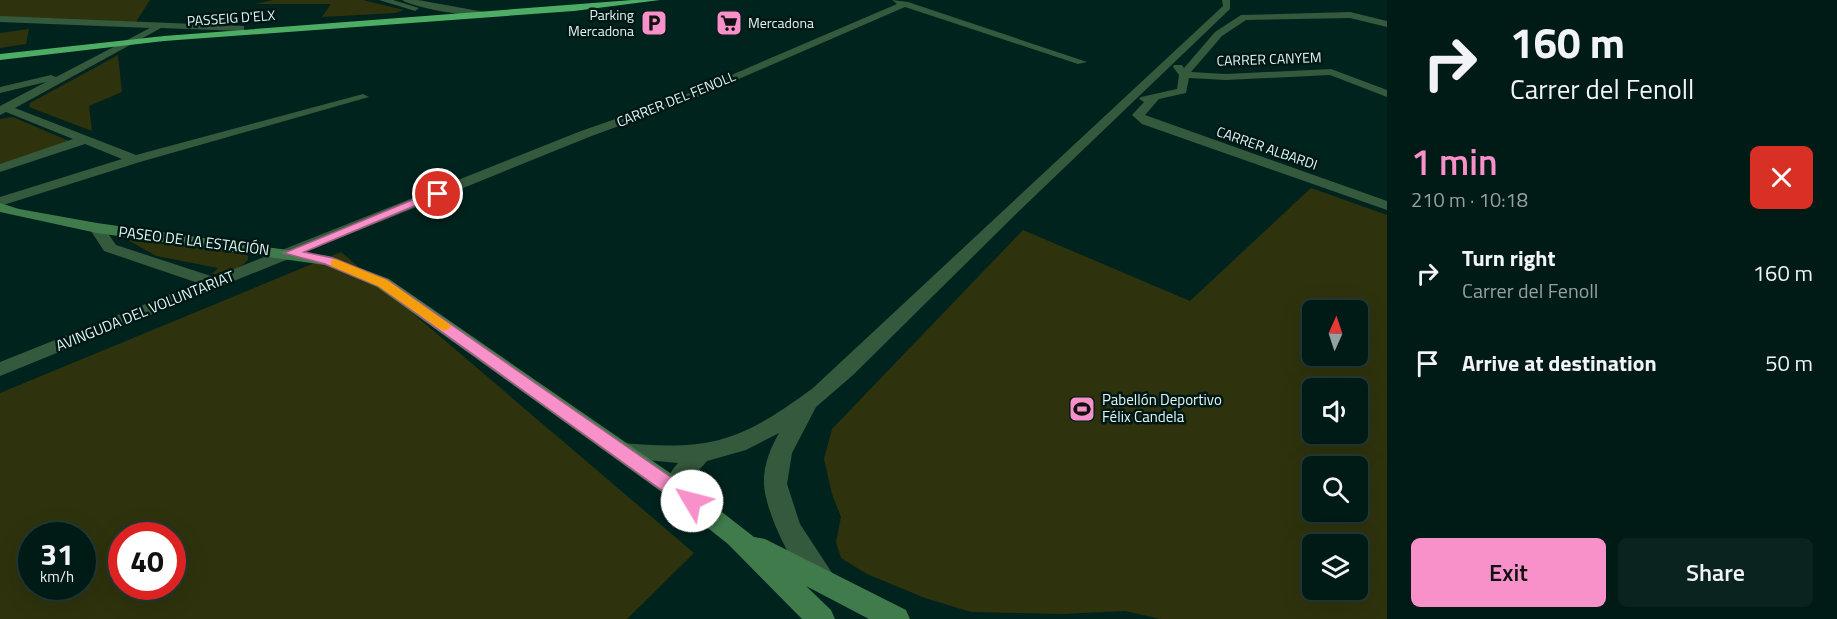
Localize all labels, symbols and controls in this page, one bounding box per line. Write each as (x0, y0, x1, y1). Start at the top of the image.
street label: PASSEIG D'ELX (186, 4, 276, 31)
place label: Parking Mercadona (568, 4, 634, 41)
parking icon: Parking Mercadona (639, 8, 669, 38)
supermarket icon: Mercadona (714, 8, 744, 38)
text: 160 m (1510, 10, 1625, 74)
place label: Mercadona (748, 12, 814, 33)
icon: right (1411, 24, 1489, 102)
street label: CARRER CANYEM (1216, 46, 1322, 71)
street label: CARRER DEL FENOLL (613, 65, 739, 132)
text: Carrer del Fenoll (1510, 68, 1694, 109)
street label: CARRER ALBARDI (1214, 120, 1321, 175)
text: 1 min (1411, 134, 1498, 189)
button: close (1750, 146, 1813, 209)
pin (412, 168, 463, 219)
icon: arrive (421, 177, 454, 210)
text: 210 m · 10:18 (1411, 184, 1528, 215)
street label: PASEO DE LA ESTACIÓN (117, 220, 271, 261)
text: Turn right (1462, 241, 1556, 275)
text: 160 m (1753, 256, 1813, 290)
icon: right (1411, 257, 1444, 290)
street label: AVINGUDA DEL VOLUNTARIAT (52, 264, 238, 357)
text: Carrer del Fenoll (1462, 275, 1598, 306)
north arrow (1302, 300, 1368, 366)
map controls (1302, 300, 1368, 600)
text: Arrive at destination (1462, 346, 1657, 380)
text: 50 m (1765, 346, 1813, 380)
icon: arrive (1411, 347, 1444, 380)
button: sound (1302, 378, 1368, 444)
place label: Pabellón Deportivo Félix Candela (1102, 388, 1222, 428)
sports icon: Pabellón Deportivo Félix Candela (1067, 394, 1097, 424)
button: search (1302, 456, 1368, 522)
position arrow (660, 469, 724, 533)
speed limit sign: 40 (108, 522, 186, 600)
text: 31 (40, 531, 74, 577)
button: layers (1302, 534, 1368, 600)
button: Exit (1411, 538, 1606, 607)
button: Share (1618, 538, 1813, 607)
text: km/h (40, 565, 74, 588)

